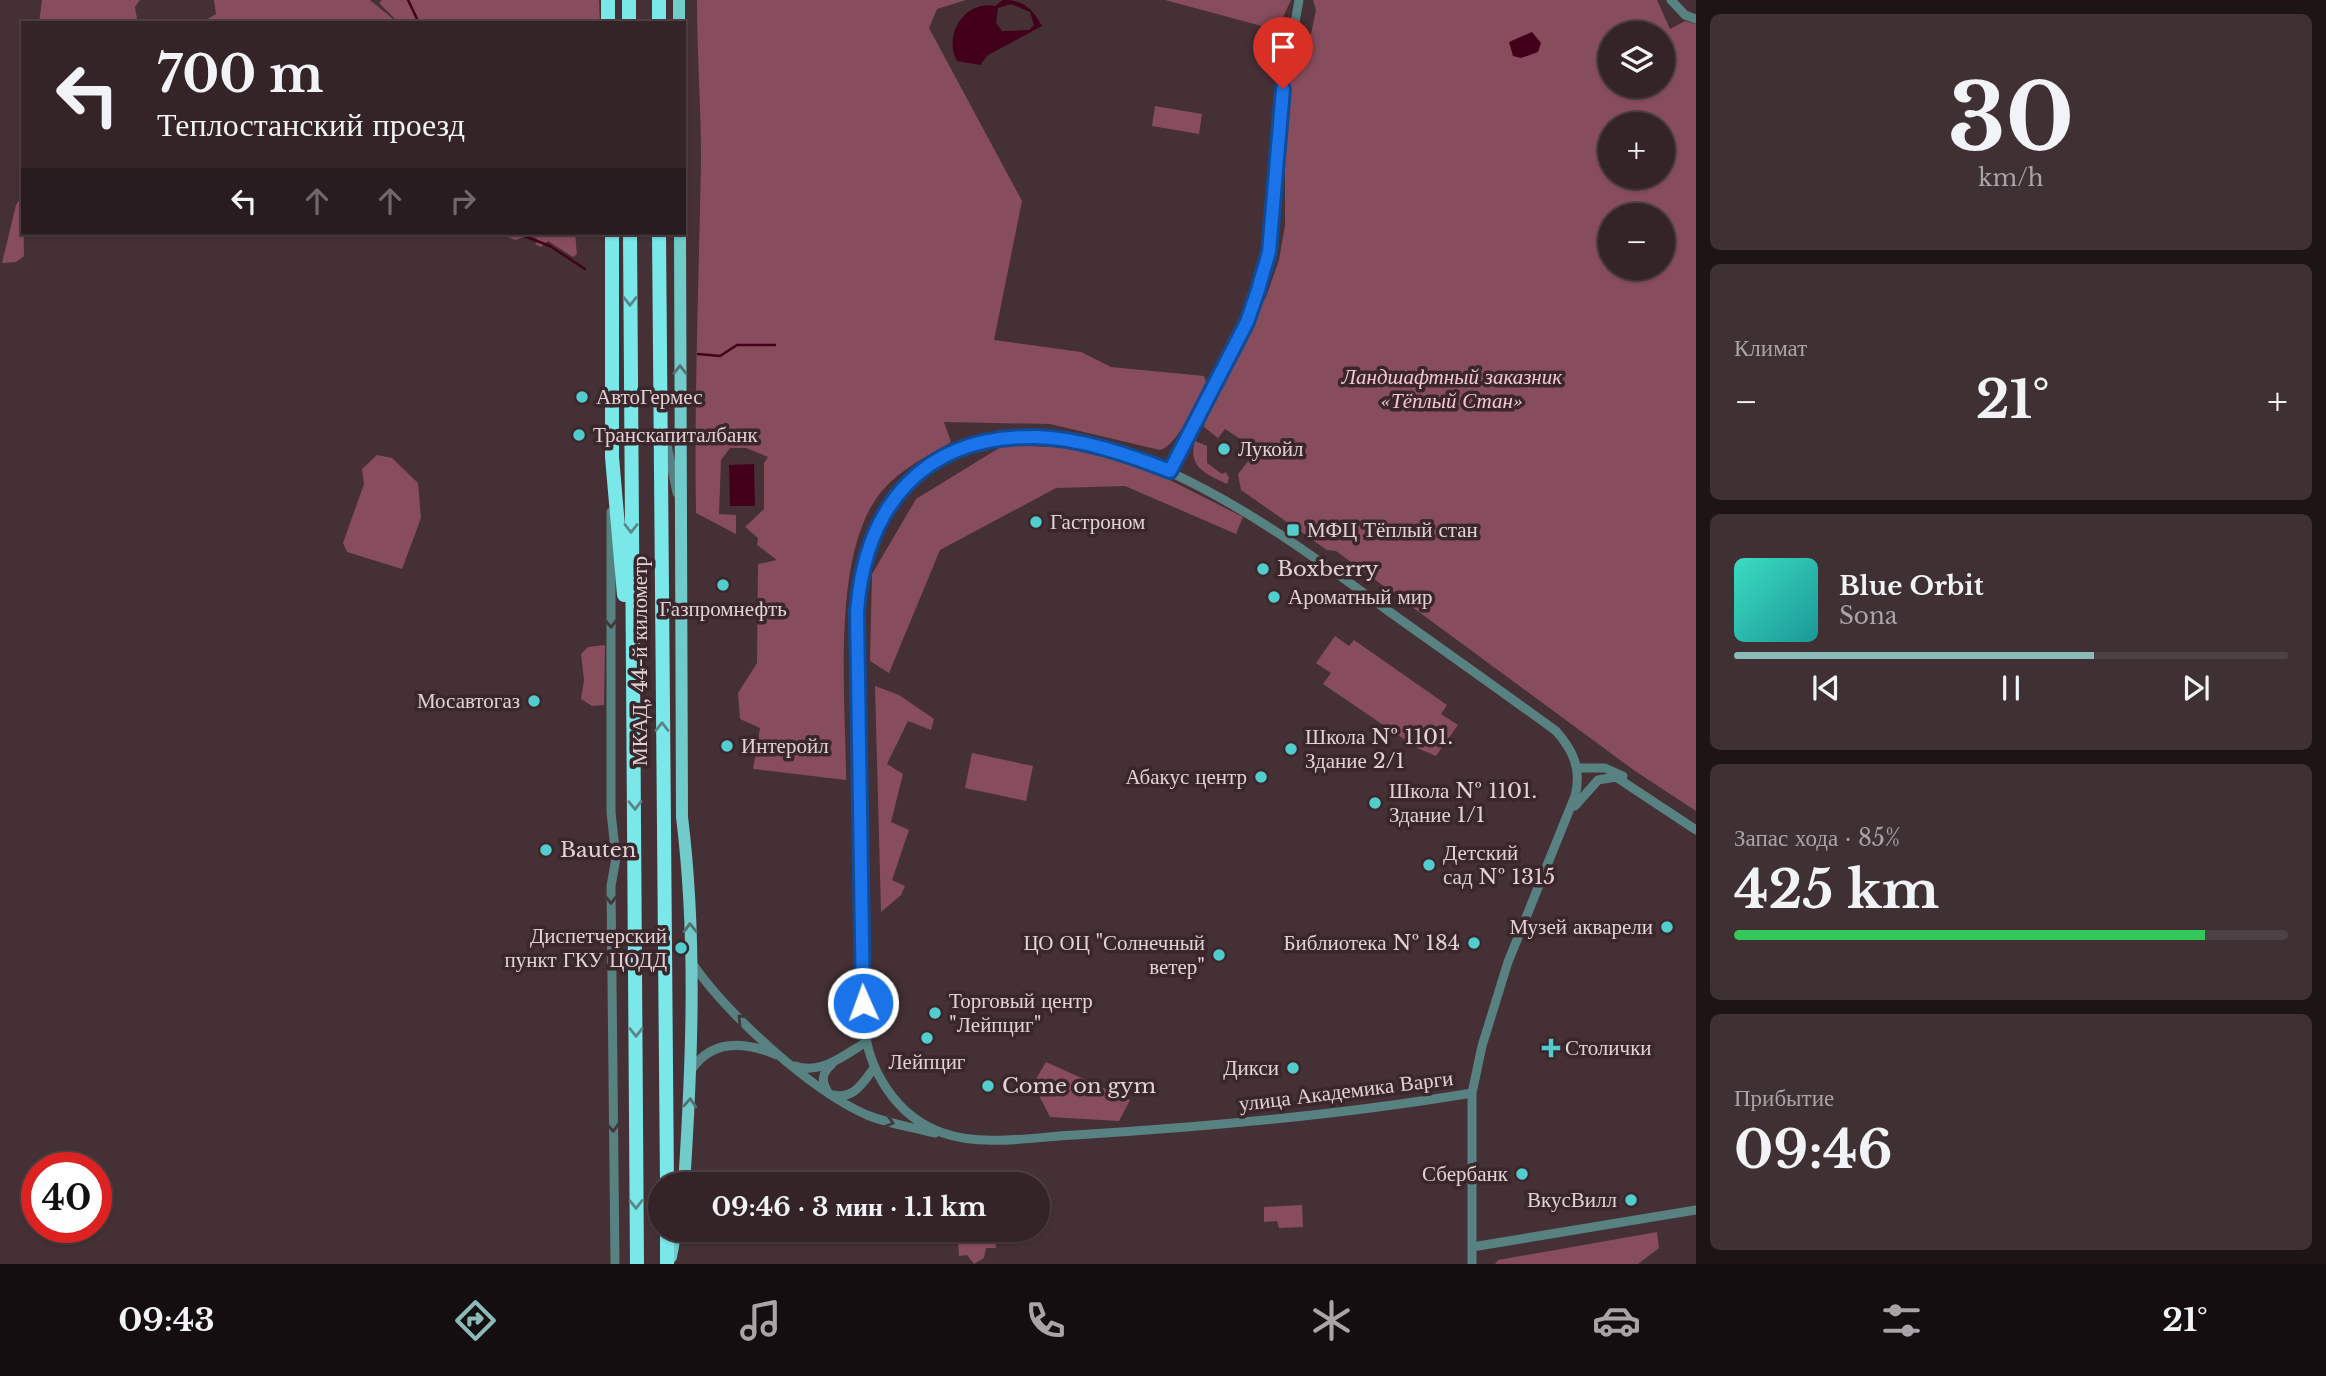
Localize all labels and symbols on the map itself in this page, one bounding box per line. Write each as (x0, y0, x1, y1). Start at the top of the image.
pin (1253, 17, 1313, 89)
one-way arrow (623, 296, 638, 307)
park label: Ландшафтный заказник «Тёплый Стан» (1341, 364, 1562, 414)
one-way arrow (672, 365, 688, 375)
place label: АвтоГермес (596, 384, 702, 410)
marker: АвтоГермес (574, 389, 590, 405)
place label: Транскапиталбанк (593, 422, 758, 448)
marker: Транскапиталбанк (571, 427, 587, 443)
place label: Лукойл (1238, 436, 1304, 462)
marker: Лукойл (1216, 441, 1232, 457)
place label: Гастроном (1050, 509, 1145, 535)
marker: Гастроном (1028, 514, 1044, 530)
place label: МФЦ Тёплый стан (1307, 517, 1478, 543)
marker: МФЦ Тёплый стан (1285, 522, 1301, 538)
one-way arrow (623, 524, 639, 534)
street label: МКАД, 44-й километр (627, 556, 653, 766)
place label: Boxberry (1277, 556, 1379, 582)
marker: Boxberry (1255, 561, 1271, 577)
marker: Газпромнефть (715, 577, 731, 593)
place label: Ароматный мир (1288, 584, 1433, 610)
marker: Ароматный мир (1266, 589, 1282, 605)
place label: Газпромнефть (659, 596, 787, 622)
one-way arrow (603, 619, 619, 629)
place label: Мосавтогаз (417, 688, 520, 714)
marker: Мосавтогаз (526, 693, 542, 709)
one-way arrow (654, 721, 670, 732)
place label: Школа № 1101. Здание 2/1 (1305, 724, 1453, 774)
place label: Интеройл (741, 733, 829, 759)
marker: Интеройл (719, 738, 735, 754)
marker: Школа № 1101. Здание 2/1 (1283, 741, 1299, 757)
place label: Абакус центр (1125, 764, 1247, 790)
marker: Абакус центр (1253, 769, 1269, 785)
place label: Школа № 1101. Здание 1/1 (1389, 778, 1537, 828)
marker: Школа № 1101. Здание 1/1 (1367, 795, 1383, 811)
one-way arrow (627, 800, 642, 811)
place label: Bauten (560, 837, 636, 863)
place label: Детский сад № 1315 (1443, 840, 1555, 890)
marker: Bauten (538, 842, 554, 858)
marker: Детский сад № 1315 (1421, 857, 1437, 873)
one-way arrow (603, 895, 619, 905)
place label: Музей акварели (1509, 914, 1653, 940)
marker: Музей акварели (1659, 919, 1675, 935)
one-way arrow (682, 922, 697, 933)
place label: Диспетчерский пункт ГКУ ЦОДД (505, 923, 667, 973)
place label: ЦО ОЦ "Солнечный ветер" (1023, 930, 1205, 980)
place label: Библиотека № 184 (1283, 930, 1460, 956)
marker: Библиотека № 184 (1466, 935, 1482, 951)
marker: Диспетчерский пункт ГКУ ЦОДД (673, 940, 689, 956)
marker: ЦО ОЦ "Солнечный ветер" (1211, 947, 1227, 963)
position arrow (826, 966, 900, 1040)
place label: Торговый центр "Лейпциг" (949, 988, 1093, 1038)
marker: Торговый центр "Лейпциг" (927, 1005, 943, 1021)
one-way arrow (738, 1015, 751, 1028)
one-way arrow (628, 1027, 643, 1038)
marker: Лейпциг (919, 1030, 935, 1046)
place label: Столички (1565, 1035, 1652, 1061)
marker: Столички (1543, 1040, 1559, 1056)
place label: Лейпциг (889, 1049, 966, 1075)
place label: Дикси (1223, 1055, 1279, 1081)
marker: Дикси (1285, 1060, 1301, 1076)
street label: улица Академика Варги (1237, 1065, 1455, 1117)
place label: Come on gym (1002, 1073, 1156, 1099)
marker: Come on gym (980, 1078, 996, 1094)
one-way arrow (682, 1097, 697, 1108)
one-way arrow (883, 1114, 895, 1128)
one-way arrow (605, 1122, 621, 1132)
speed limit sign: 40 (21, 1152, 112, 1243)
place label: Сбербанк (1422, 1161, 1509, 1187)
marker: Сбербанк (1514, 1166, 1530, 1182)
place label: ВкусВилл (1527, 1187, 1617, 1213)
marker: ВкусВилл (1623, 1192, 1639, 1208)
one-way arrow (628, 1199, 644, 1210)

